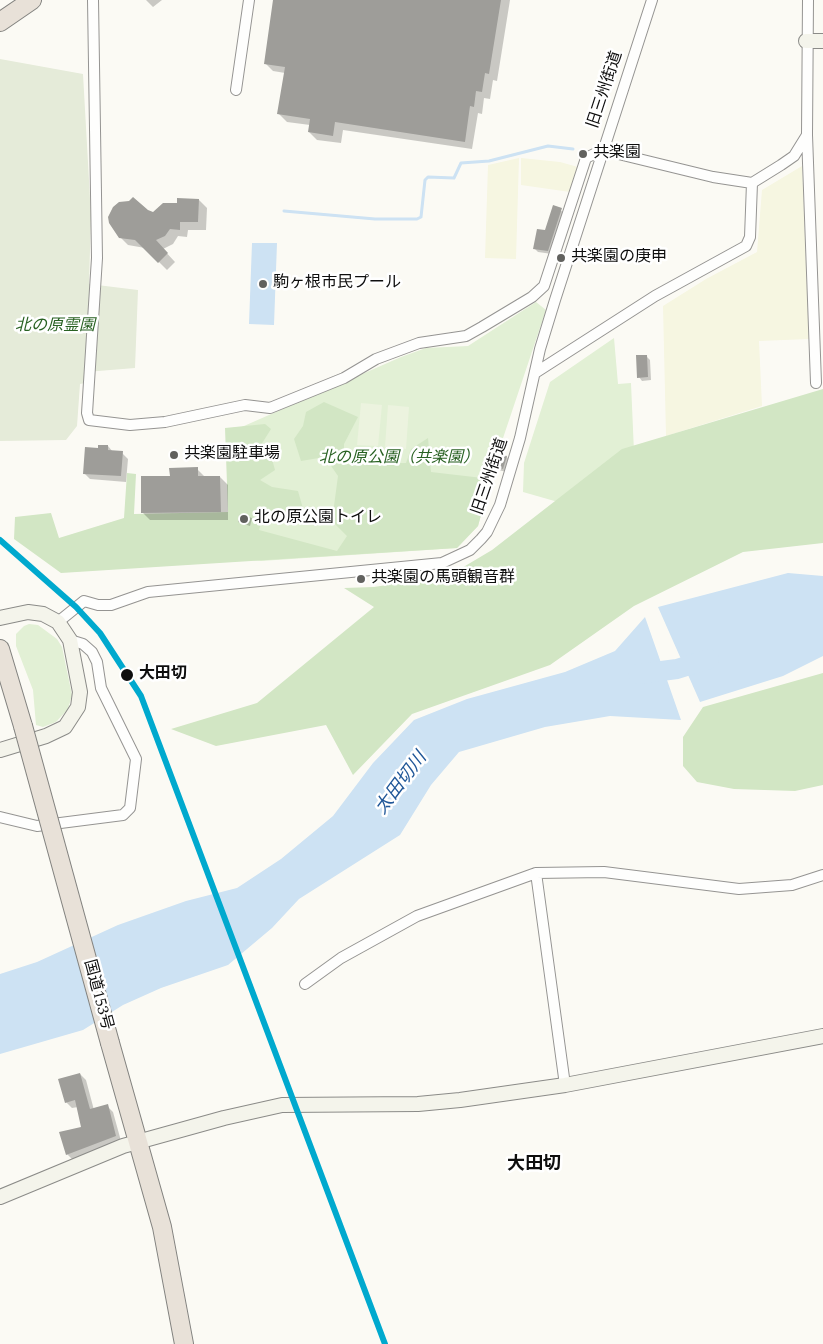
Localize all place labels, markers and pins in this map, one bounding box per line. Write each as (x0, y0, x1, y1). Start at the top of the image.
place label: 共楽園 (593, 144, 641, 164)
marker: 共楽園 (577, 148, 589, 160)
place label: 共楽園の庚申 (571, 248, 667, 268)
marker: 共楽園の庚申 (555, 252, 567, 264)
place label: 駒ヶ根市民プール (273, 274, 401, 294)
marker: 駒ヶ根市民プール (257, 278, 269, 290)
place label: 共楽園駐車場 (184, 445, 280, 465)
marker: 共楽園駐車場 (168, 449, 180, 461)
place label: 北の原公園トイレ (254, 509, 382, 529)
marker: 北の原公園トイレ (238, 513, 250, 525)
place label: 共楽園の馬頭観音群 (371, 569, 515, 589)
marker: 共楽園の馬頭観音群 (355, 573, 367, 585)
place label: 大田切 (139, 665, 187, 685)
marker: 大田切 (119, 667, 135, 683)

